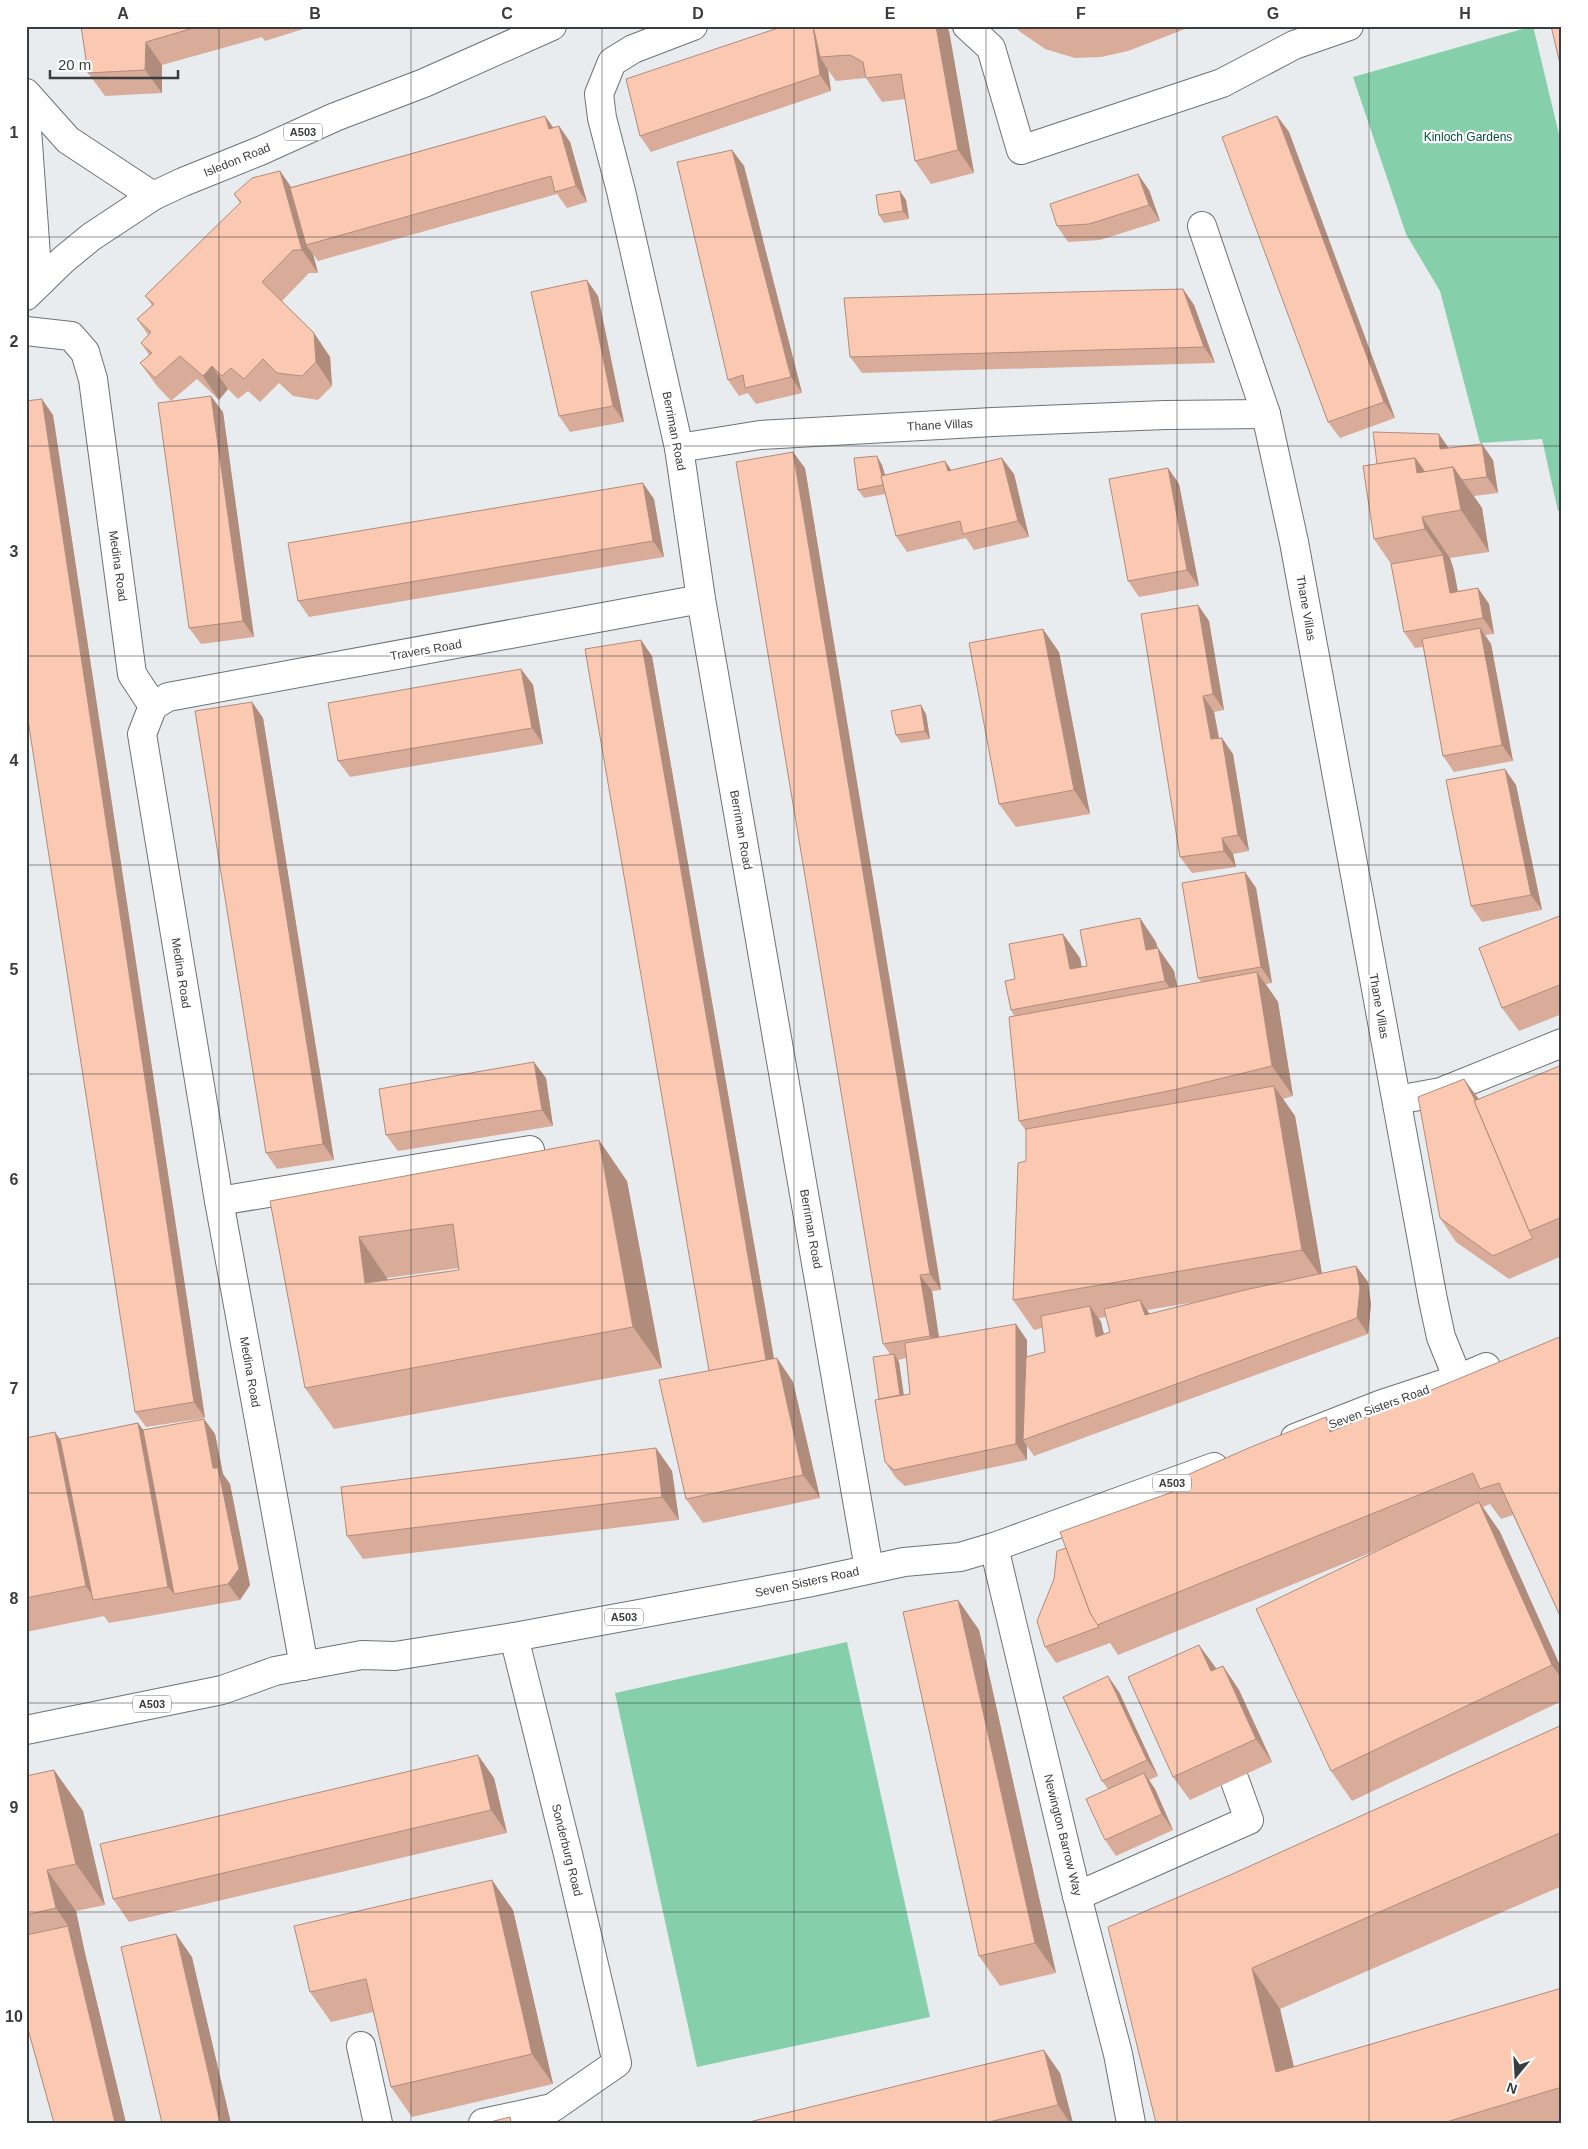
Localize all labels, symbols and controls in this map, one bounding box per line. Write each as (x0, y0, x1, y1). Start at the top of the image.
text: A (117, 5, 129, 22)
text: B (309, 5, 321, 22)
text: C (501, 5, 513, 22)
text: D (692, 5, 704, 22)
text: E (885, 5, 896, 22)
text: F (1076, 5, 1086, 22)
text: G (1267, 5, 1279, 22)
text: H (1459, 5, 1471, 22)
scale bar (50, 48, 178, 80)
text: 20 m (58, 56, 91, 73)
text: 1 (10, 124, 19, 141)
road number: A503 (284, 124, 322, 140)
park label: Kinloch Gardens (1424, 130, 1512, 144)
street label: Isledon Road (202, 140, 272, 180)
text: 2 (10, 333, 19, 350)
street label: Berriman Road (659, 390, 689, 472)
street label: Thane Villas (907, 416, 973, 434)
street label: Medina Road (106, 530, 130, 602)
text: 3 (10, 543, 19, 560)
street label: Thane Villas (1293, 574, 1319, 642)
street label: Travers Road (389, 637, 463, 663)
text: 4 (10, 752, 19, 769)
street label: Berriman Road (727, 789, 755, 871)
street label: Medina Road (169, 937, 193, 1009)
text: 5 (10, 961, 19, 978)
street label: Thane Villas (1366, 972, 1392, 1040)
text: 6 (10, 1171, 19, 1188)
street label: Berriman Road (797, 1188, 825, 1270)
street label: Medina Road (237, 1336, 263, 1408)
text: 7 (10, 1380, 19, 1397)
street label: Seven Sisters Road (1327, 1382, 1431, 1432)
road number: A503 (1153, 1475, 1191, 1492)
street label: Seven Sisters Road (754, 1564, 860, 1600)
text: 8 (10, 1590, 19, 1607)
road number: A503 (605, 1608, 643, 1625)
road number: A503 (133, 1696, 171, 1712)
street label: Newington Barrow Way (1041, 1773, 1085, 1897)
text: 9 (10, 1799, 19, 1816)
street label: Sonderburg Road (549, 1802, 585, 1898)
text: 10 (5, 2008, 23, 2025)
north arrow (1490, 2052, 1540, 2102)
text: N (1505, 2079, 1519, 2098)

